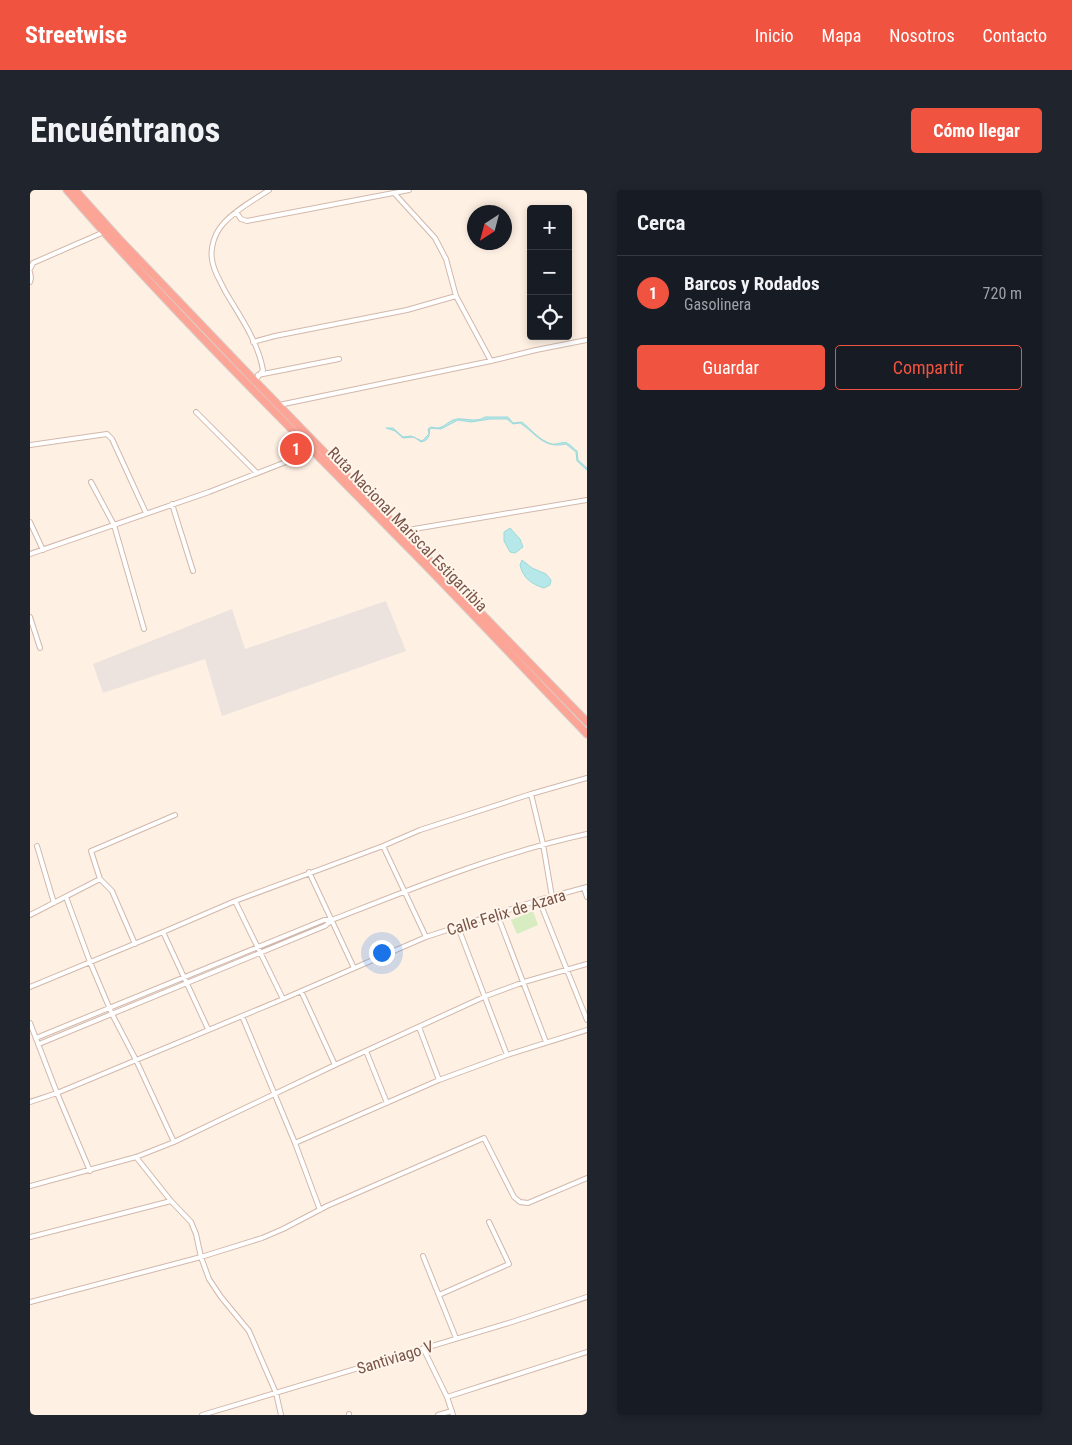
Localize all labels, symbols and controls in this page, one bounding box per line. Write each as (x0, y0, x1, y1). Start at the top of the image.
text: Streetwise (25, 21, 127, 49)
text: Inicio (755, 25, 794, 46)
text: Mapa (822, 25, 861, 46)
text: Nosotros (889, 25, 955, 46)
text: Contacto (983, 25, 1047, 46)
button: Cómo llegar (911, 108, 1042, 153)
text: Encuéntranos (30, 110, 221, 151)
north arrow (467, 205, 512, 250)
map controls (527, 205, 572, 340)
button: + (527, 205, 572, 250)
text: Cerca (637, 211, 685, 235)
button: − (527, 250, 572, 295)
text: Barcos y Rodados (684, 272, 820, 295)
text: 1 (649, 284, 657, 303)
text: 720 m (983, 284, 1022, 303)
button: locate (527, 295, 572, 340)
text: Gasolinera (684, 295, 751, 314)
button: Guardar (637, 345, 825, 390)
button: Compartir (835, 345, 1022, 390)
pin: 1 (280, 430, 312, 468)
street label: Ruta Nacional Mariscal Estigarribia (324, 443, 491, 616)
street label: Calle Felix de Azara (444, 885, 568, 940)
your location (369, 940, 395, 966)
street label: Santiviago V (355, 1337, 436, 1378)

